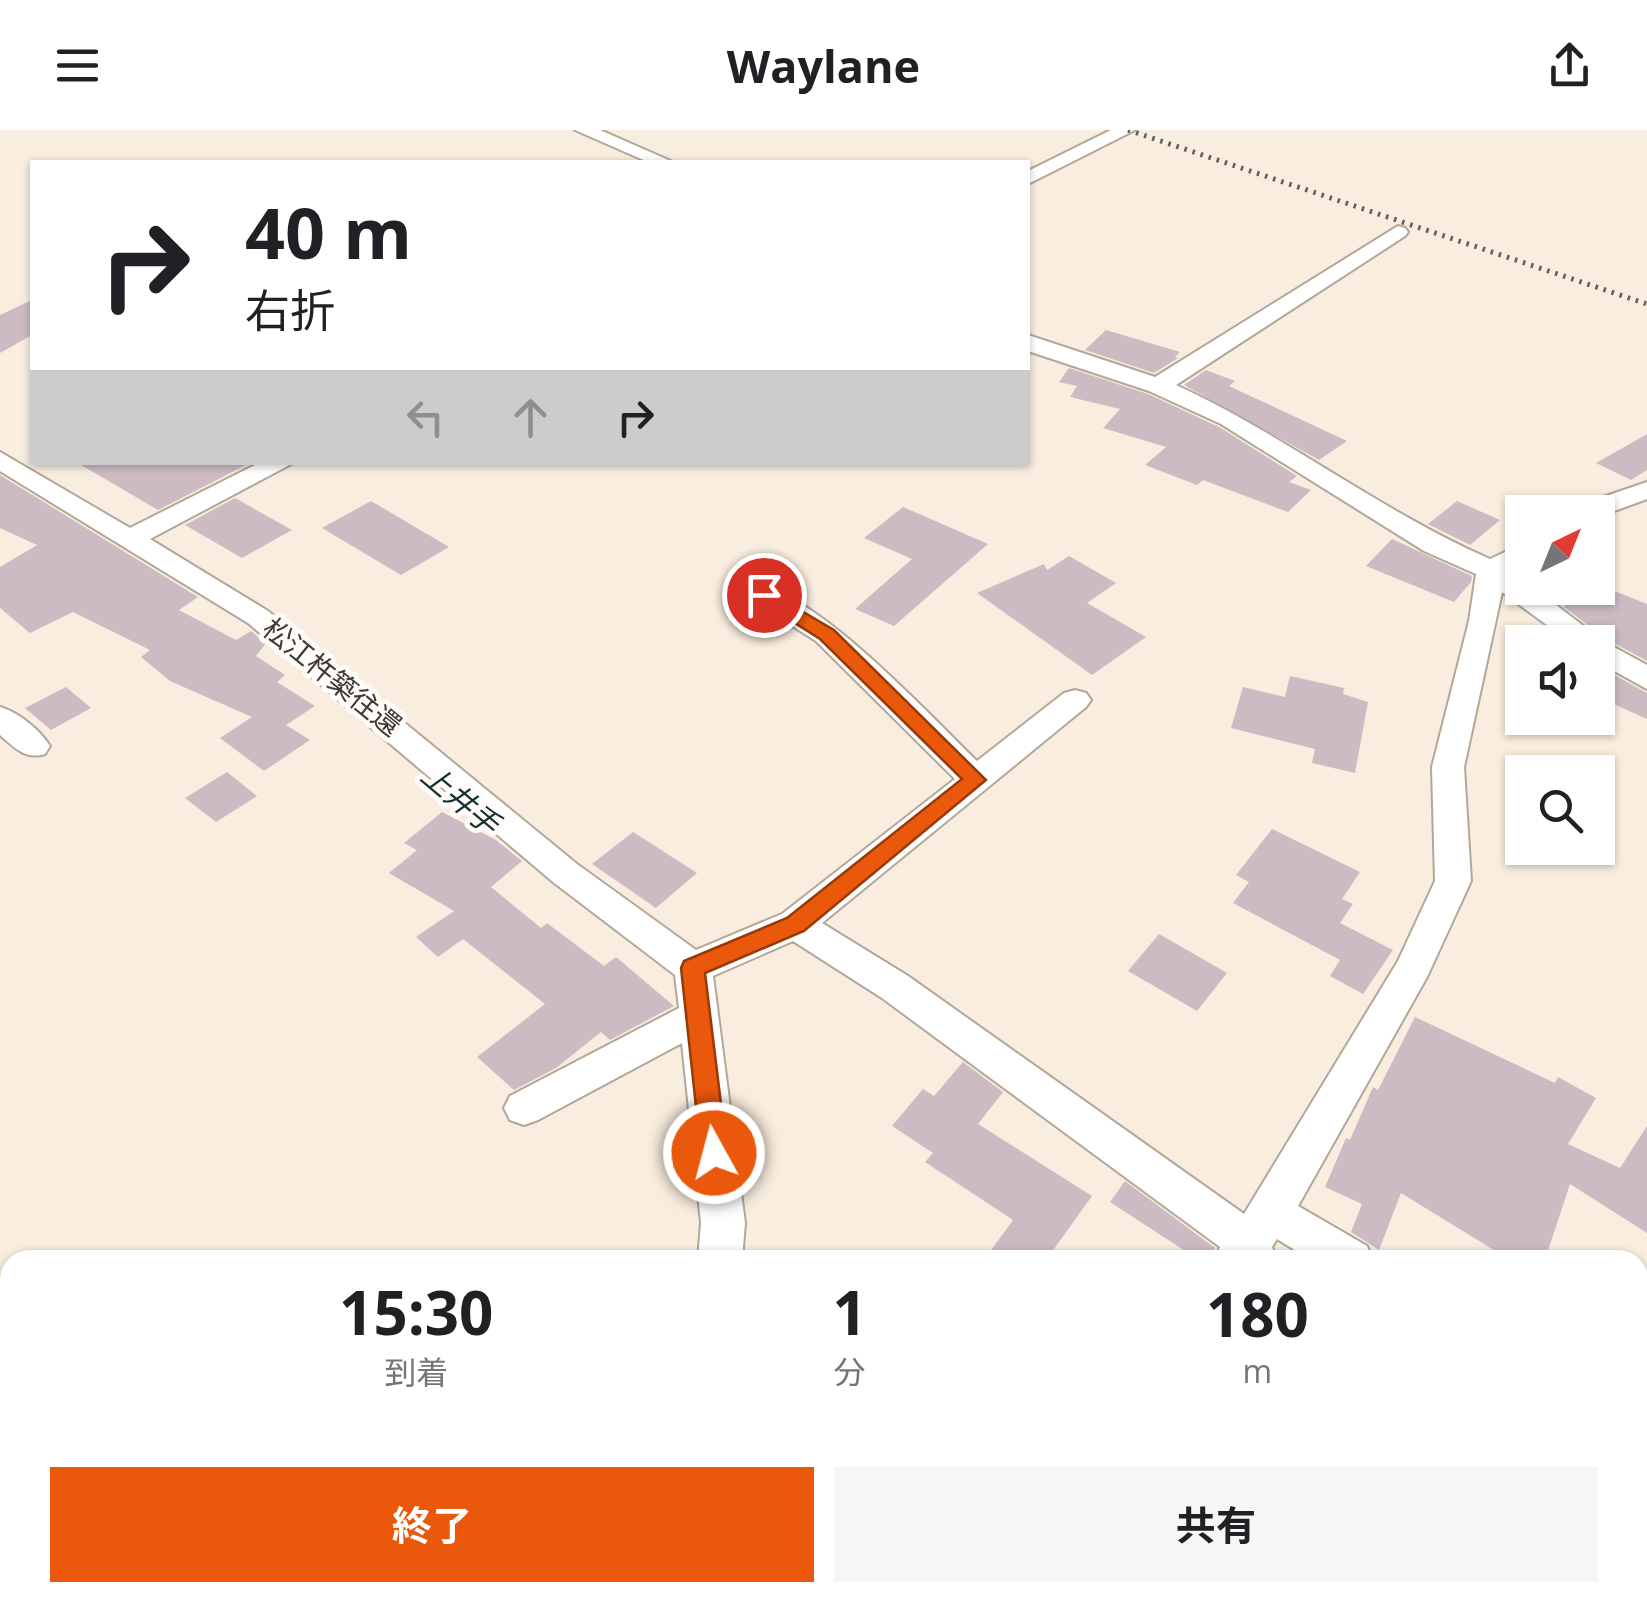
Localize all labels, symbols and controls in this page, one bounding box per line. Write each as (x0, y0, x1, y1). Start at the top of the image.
text: Waylane (727, 35, 920, 96)
icon: menu (50, 38, 105, 93)
icon: share (1542, 38, 1597, 93)
text: 40 m (245, 184, 412, 280)
icon: right (80, 200, 210, 330)
text: 右折 (245, 279, 335, 340)
icon: left (398, 390, 453, 445)
icon: ahead (503, 390, 558, 445)
icon: right (608, 390, 663, 445)
north arrow (1505, 495, 1615, 605)
map controls (1505, 495, 1615, 865)
pin (722, 553, 807, 638)
icon: arrive (737, 568, 792, 623)
street label: 松江杵築往還 (255, 609, 410, 744)
button: sound (1505, 625, 1615, 735)
water label: 上井手 (413, 754, 510, 845)
button: search (1505, 755, 1615, 865)
position arrow (662, 1101, 766, 1205)
text: 15:30 (339, 1271, 493, 1353)
text: 1 (833, 1271, 867, 1353)
text: 180 (1206, 1273, 1309, 1355)
text: m (1243, 1349, 1272, 1392)
text: 到着 (384, 1350, 448, 1393)
text: 分 (834, 1350, 866, 1393)
button: 終了 (50, 1467, 814, 1582)
button: 共有 (834, 1467, 1598, 1582)

